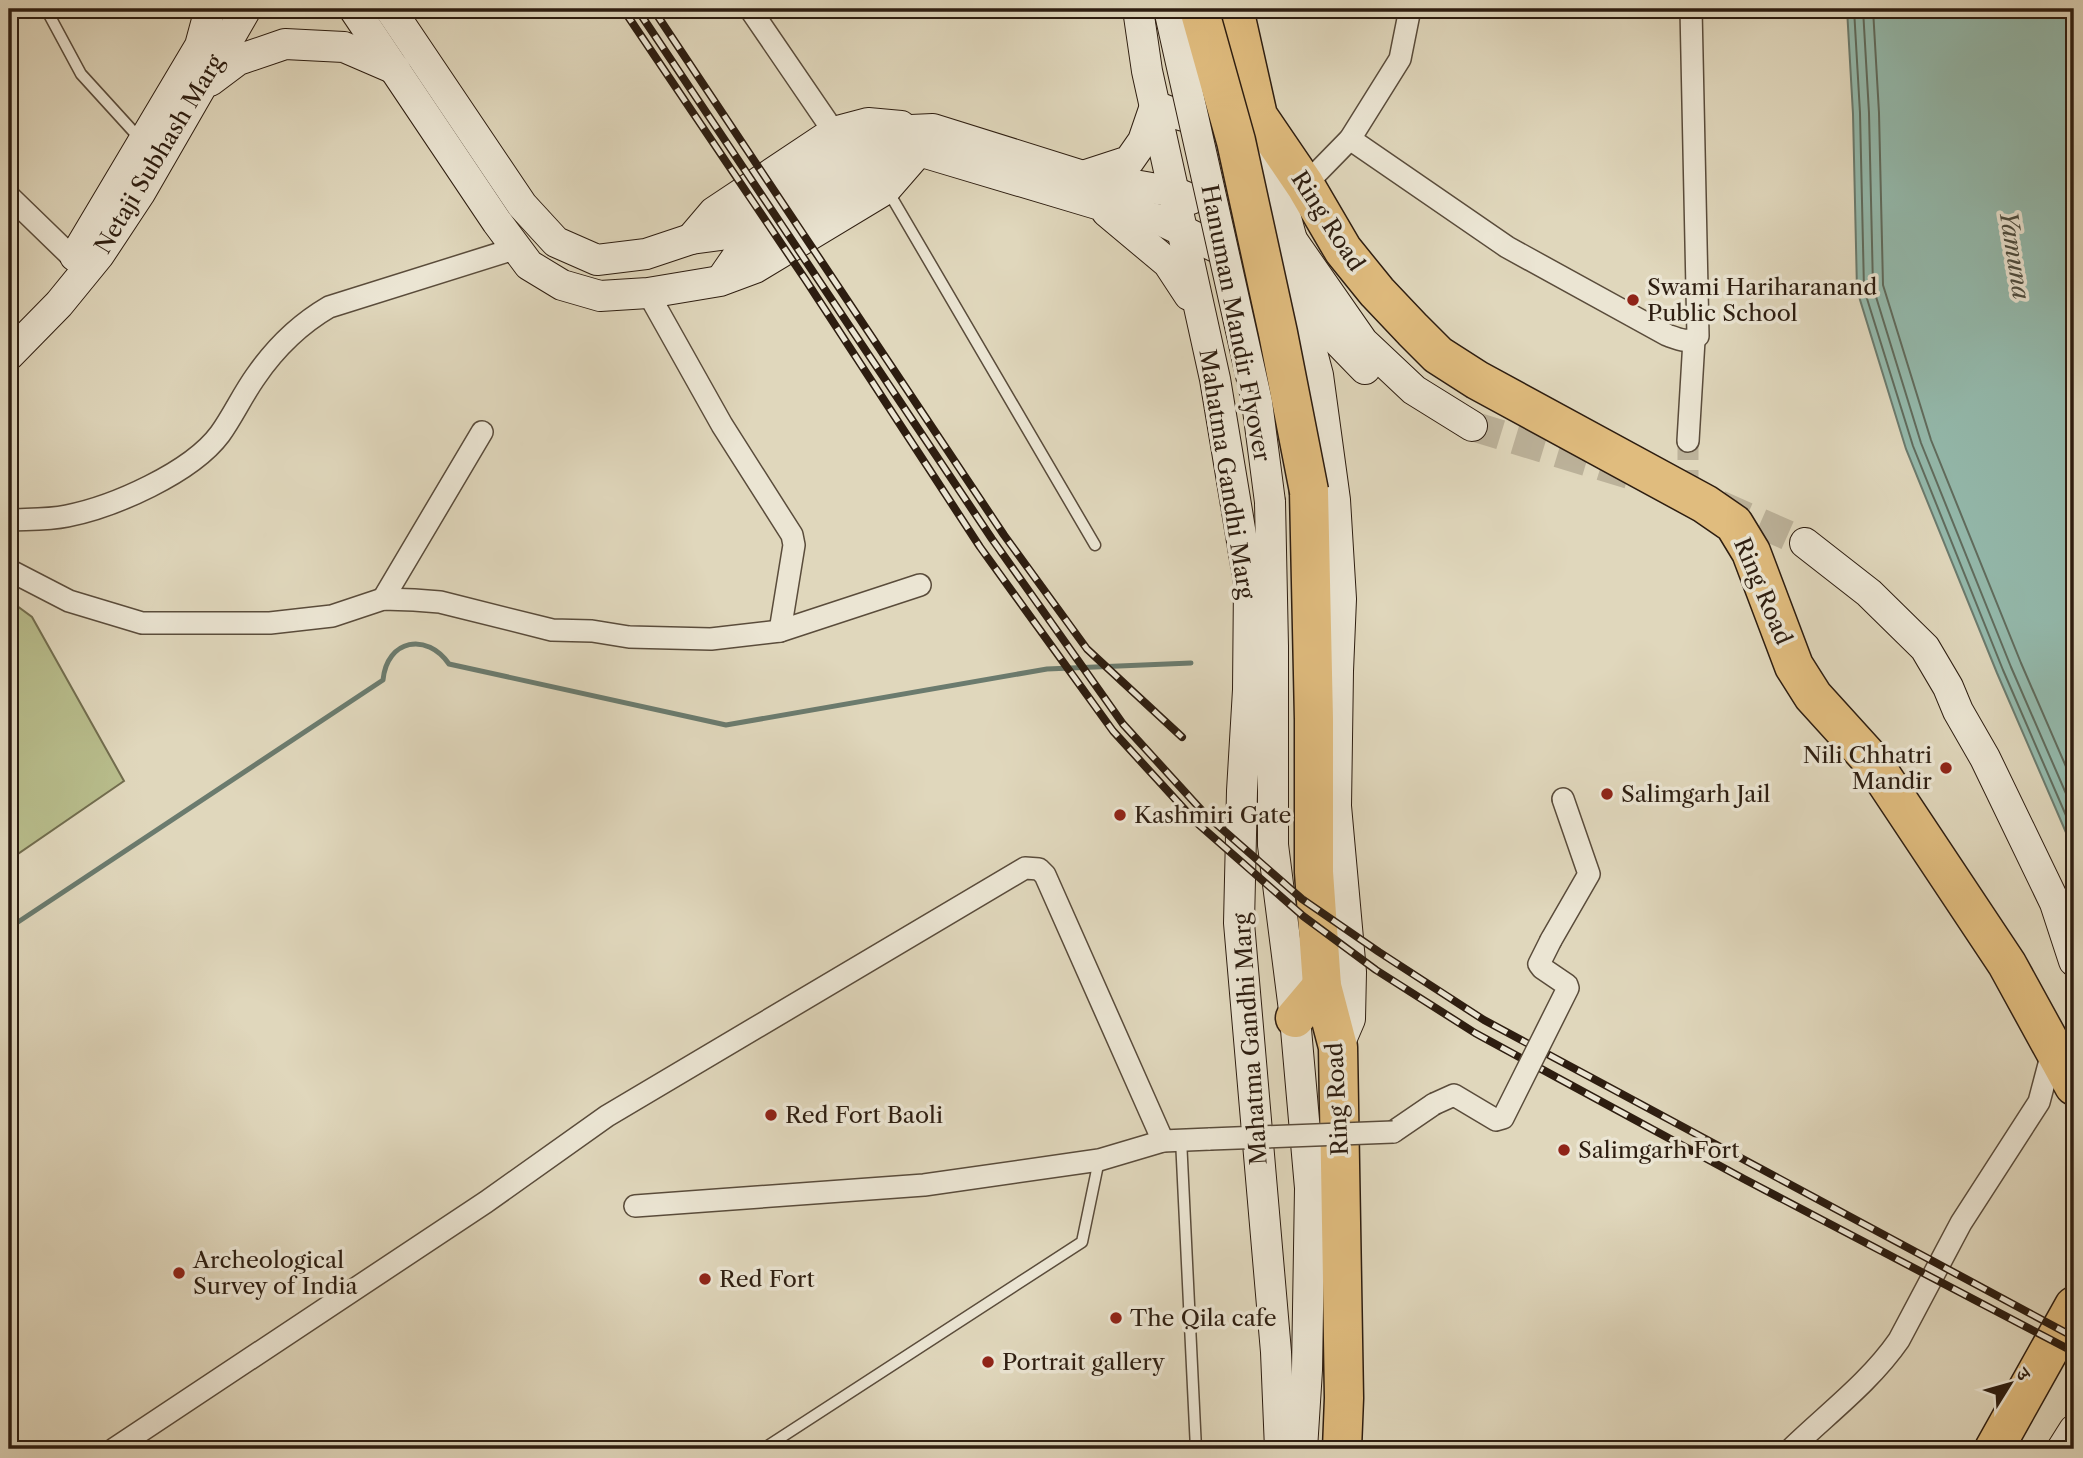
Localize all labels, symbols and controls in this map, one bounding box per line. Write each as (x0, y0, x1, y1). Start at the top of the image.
street label: Netaji Subhash Marg (89, 49, 230, 259)
street label: Ring Road (1285, 166, 1371, 276)
street label: Hanuman Mandir Flyover (1195, 182, 1277, 464)
water label: Yamuna (1994, 209, 2036, 301)
place label: Swami Hariharanand Public School (1647, 273, 1877, 327)
marker: Swami Hariharanand Public School (1625, 292, 1641, 308)
street label: Mahatma Gandhi Marg (1193, 347, 1261, 602)
street label: Ring Road (1728, 533, 1798, 649)
place label: Nili Chhatri Mandir (1803, 741, 1932, 795)
marker: Nili Chhatri Mandir (1938, 760, 1954, 776)
place label: Salimgarh Jail (1621, 780, 1770, 808)
marker: Salimgarh Jail (1599, 786, 1615, 802)
place label: Kashmiri Gate (1134, 801, 1291, 829)
marker: Kashmiri Gate (1112, 807, 1128, 823)
street label: Mahatma Gandhi Marg (1227, 911, 1273, 1166)
street label: Ring Road (1320, 1042, 1354, 1156)
place label: Red Fort Baoli (785, 1101, 943, 1129)
marker: Red Fort Baoli (763, 1107, 779, 1123)
place label: Salimgarh Fort (1578, 1136, 1739, 1164)
marker: Salimgarh Fort (1556, 1142, 1572, 1158)
place label: Archeological Survey of India (192, 1246, 358, 1300)
marker: Archeological Survey of India (171, 1265, 187, 1281)
place label: Red Fort (719, 1265, 815, 1293)
marker: Red Fort (697, 1271, 713, 1287)
place label: The Qila cafe (1130, 1304, 1277, 1332)
marker: The Qila cafe (1108, 1310, 1124, 1326)
place label: Portrait gallery (1002, 1348, 1165, 1376)
north arrow (1974, 1350, 2044, 1420)
marker: Portrait gallery (980, 1354, 996, 1370)
text: उ (2010, 1362, 2036, 1386)

